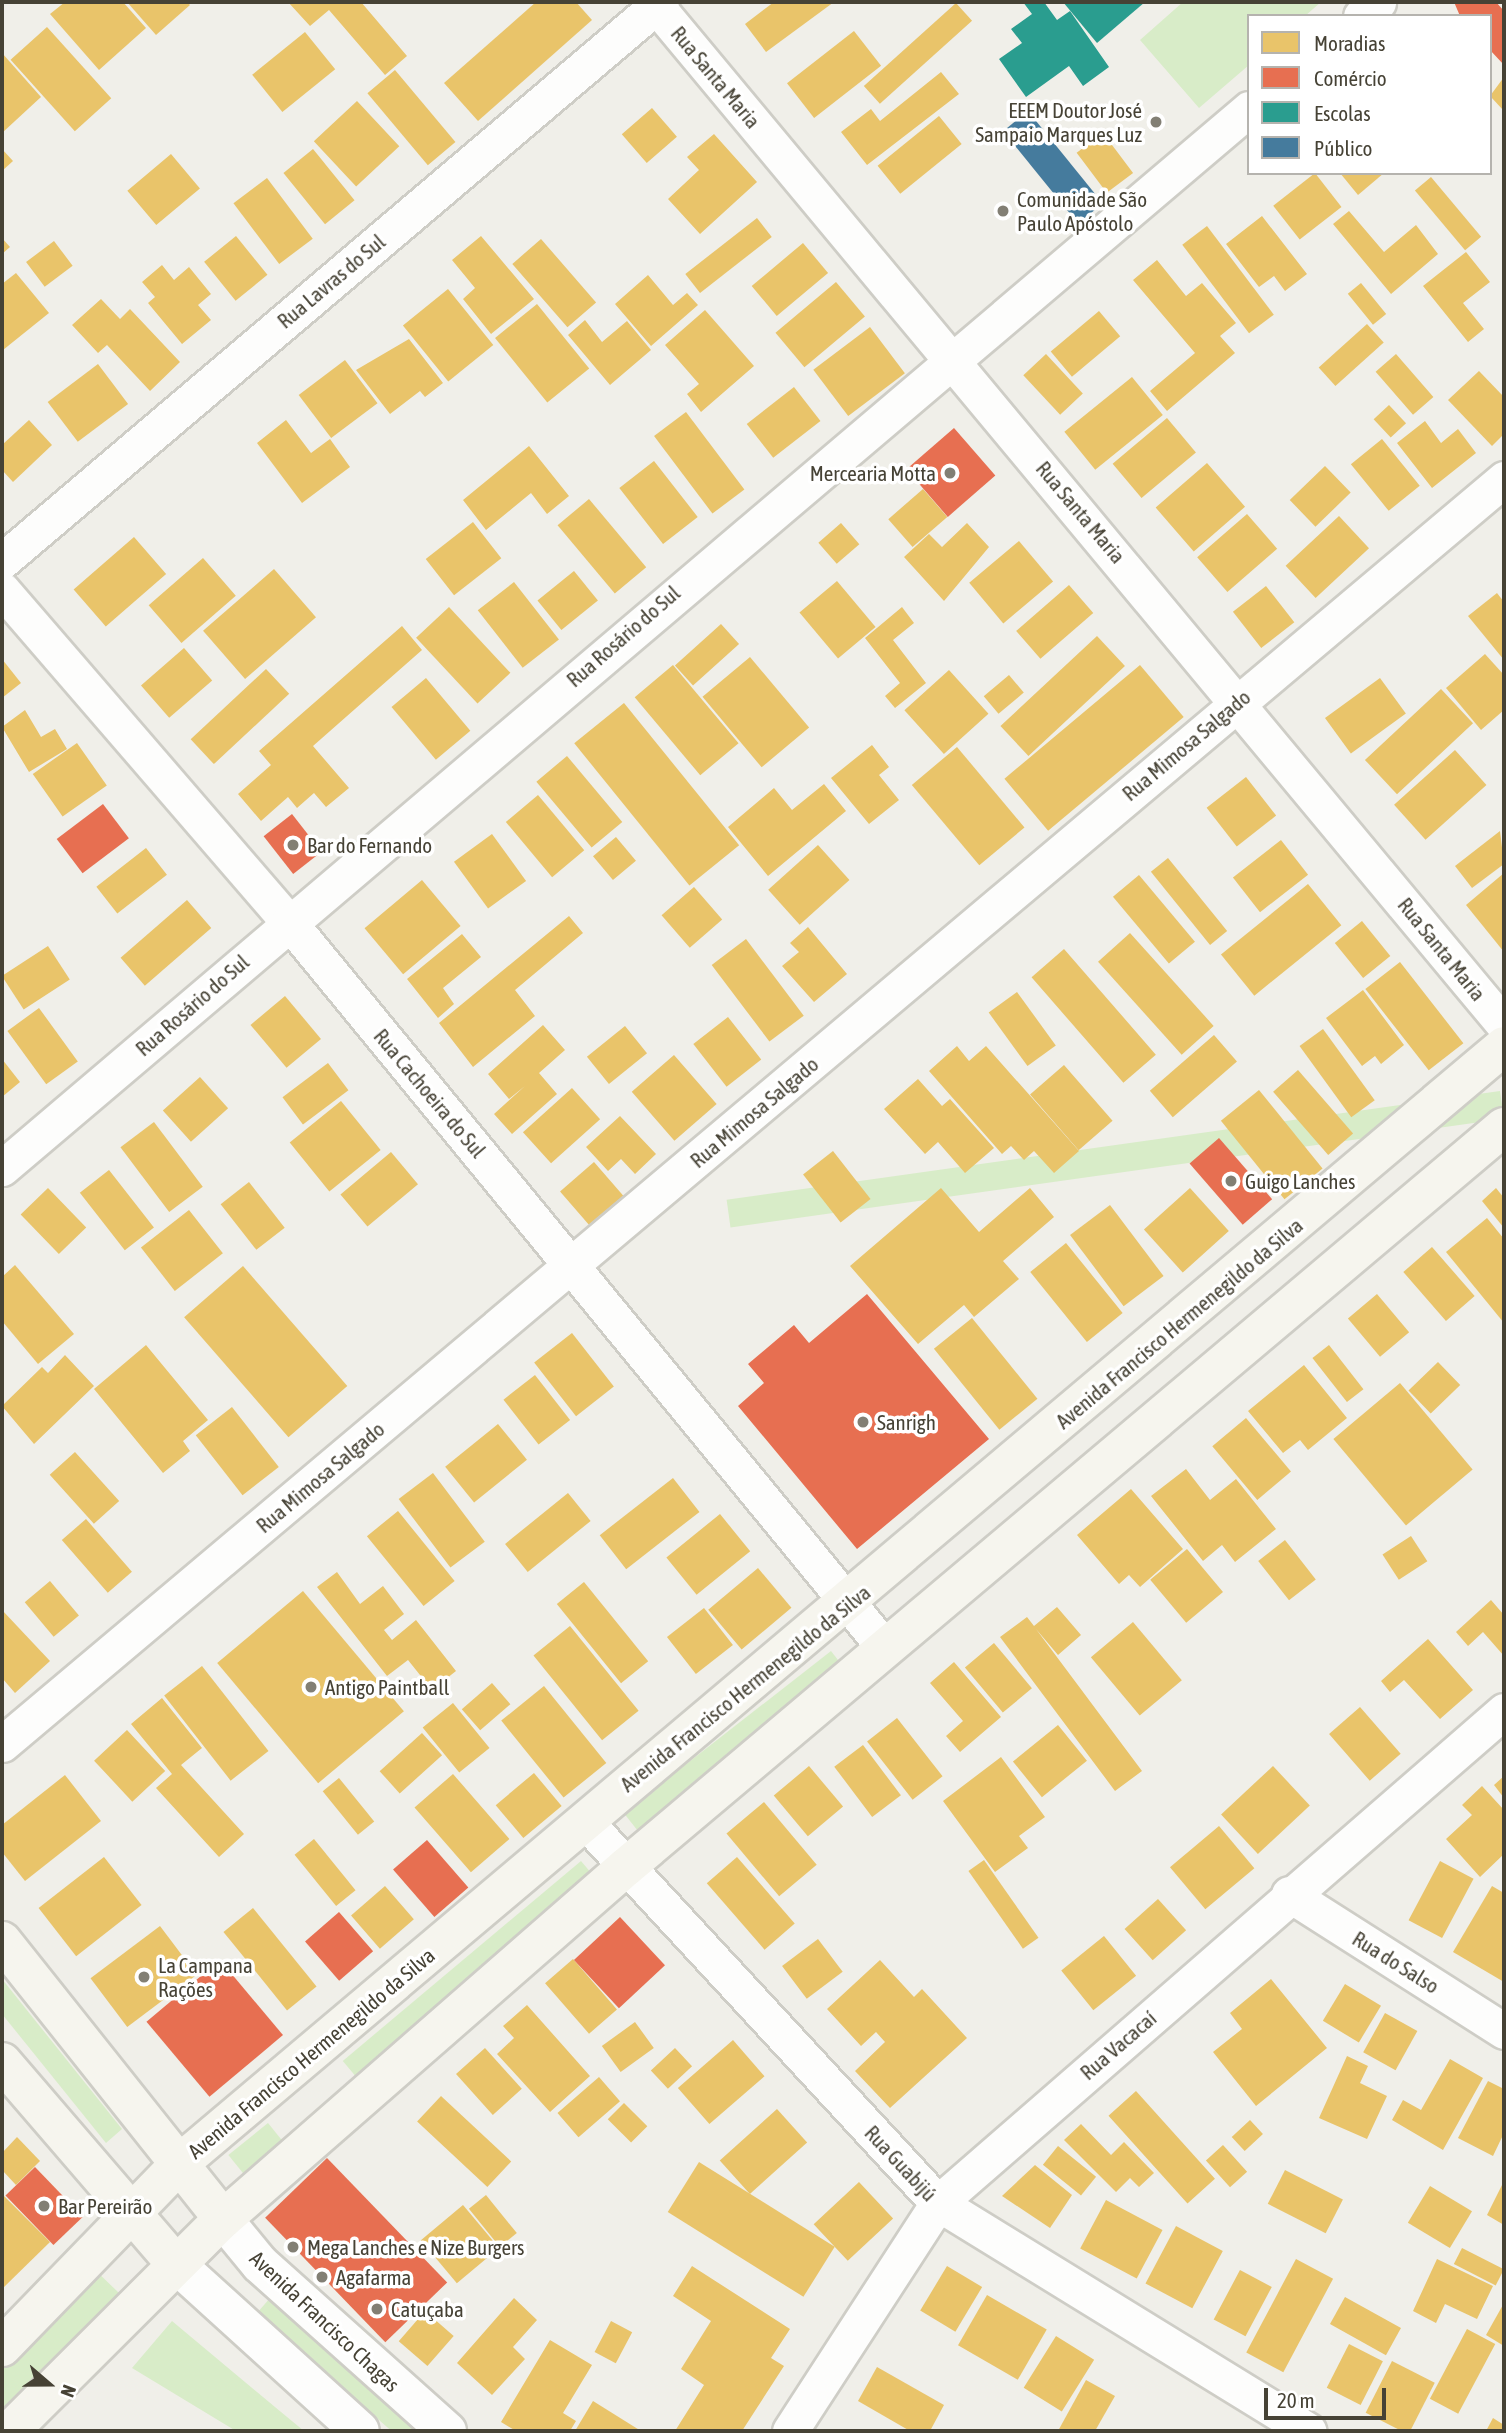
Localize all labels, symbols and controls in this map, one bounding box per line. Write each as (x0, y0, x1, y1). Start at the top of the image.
legend (1247, 14, 1492, 175)
street label: Rua Santa Maria (666, 21, 766, 133)
text: Moradias (1314, 31, 1385, 55)
text: Comércio (1314, 66, 1387, 90)
place label: EEEM Doutor José Sampaio Marques Luz (975, 97, 1142, 147)
text: Escolas (1314, 101, 1371, 125)
marker: EEEM Doutor José Sampaio Marques Luz (1148, 114, 1164, 130)
text: Público (1314, 136, 1372, 160)
place label: Comunidade São Paulo Apóstolo (1017, 186, 1147, 236)
marker: Comunidade São Paulo Apóstolo (995, 203, 1011, 219)
street label: Rua Lavras do Sul (272, 229, 390, 333)
street label: Rua Santa Maria (1031, 456, 1131, 568)
place label: Mercearia Motta (810, 460, 936, 486)
marker: Mercearia Motta (942, 465, 958, 481)
street label: Rua Rosário do Sul (561, 580, 685, 692)
street label: Rua Mimosa Salgado (1117, 684, 1255, 806)
place label: Bar do Fernando (307, 832, 432, 858)
marker: Bar do Fernando (285, 837, 301, 853)
street label: Rua Santa Maria (1393, 892, 1491, 1006)
street label: Rua Rosário do Sul (130, 949, 254, 1061)
street label: Rua Cachoeira do Sul (369, 1023, 491, 1163)
street label: Rua Mimosa Salgado (685, 1051, 823, 1173)
place label: Guigo Lanches (1245, 1168, 1355, 1194)
marker: Guigo Lanches (1223, 1173, 1239, 1189)
street label: Avenida Francisco Hermenegildo da Silva (1051, 1212, 1307, 1434)
place label: Sanrigh (877, 1409, 936, 1435)
marker: Sanrigh (855, 1414, 871, 1430)
street label: Rua Mimosa Salgado (251, 1416, 389, 1538)
street label: Avenida Francisco Hermenegildo da Silva (615, 1579, 875, 1797)
place label: Antigo Paintball (325, 1674, 449, 1700)
marker: Antigo Paintball (303, 1679, 319, 1695)
street label: Rua do Salso (1348, 1926, 1444, 1998)
street label: Avenida Francisco Hermenegildo da Silva (183, 1942, 439, 2164)
place label: La Campana Rações (158, 1952, 253, 2002)
marker: La Campana Rações (136, 1969, 152, 1985)
street label: Rua Vacacaí (1075, 2005, 1161, 2085)
street label: Rua Guabijú (860, 2120, 942, 2206)
place label: Bar Pereirão (58, 2193, 152, 2219)
marker: Bar Pereirão (36, 2198, 52, 2214)
place label: Mega Lanches e Nize Burgers (307, 2234, 525, 2260)
marker: Mega Lanches e Nize Burgers (285, 2239, 301, 2255)
street label: Avenida Francisco Chagas (245, 2245, 405, 2397)
place label: Agafarma (336, 2264, 411, 2290)
marker: Agafarma (314, 2269, 330, 2285)
place label: Catuçaba (391, 2296, 464, 2322)
marker: Catuçaba (369, 2301, 385, 2317)
north arrow (14, 2349, 84, 2419)
scale bar (1268, 2374, 1390, 2418)
text: N (56, 2382, 81, 2400)
text: 20 m (1277, 2388, 1315, 2412)

